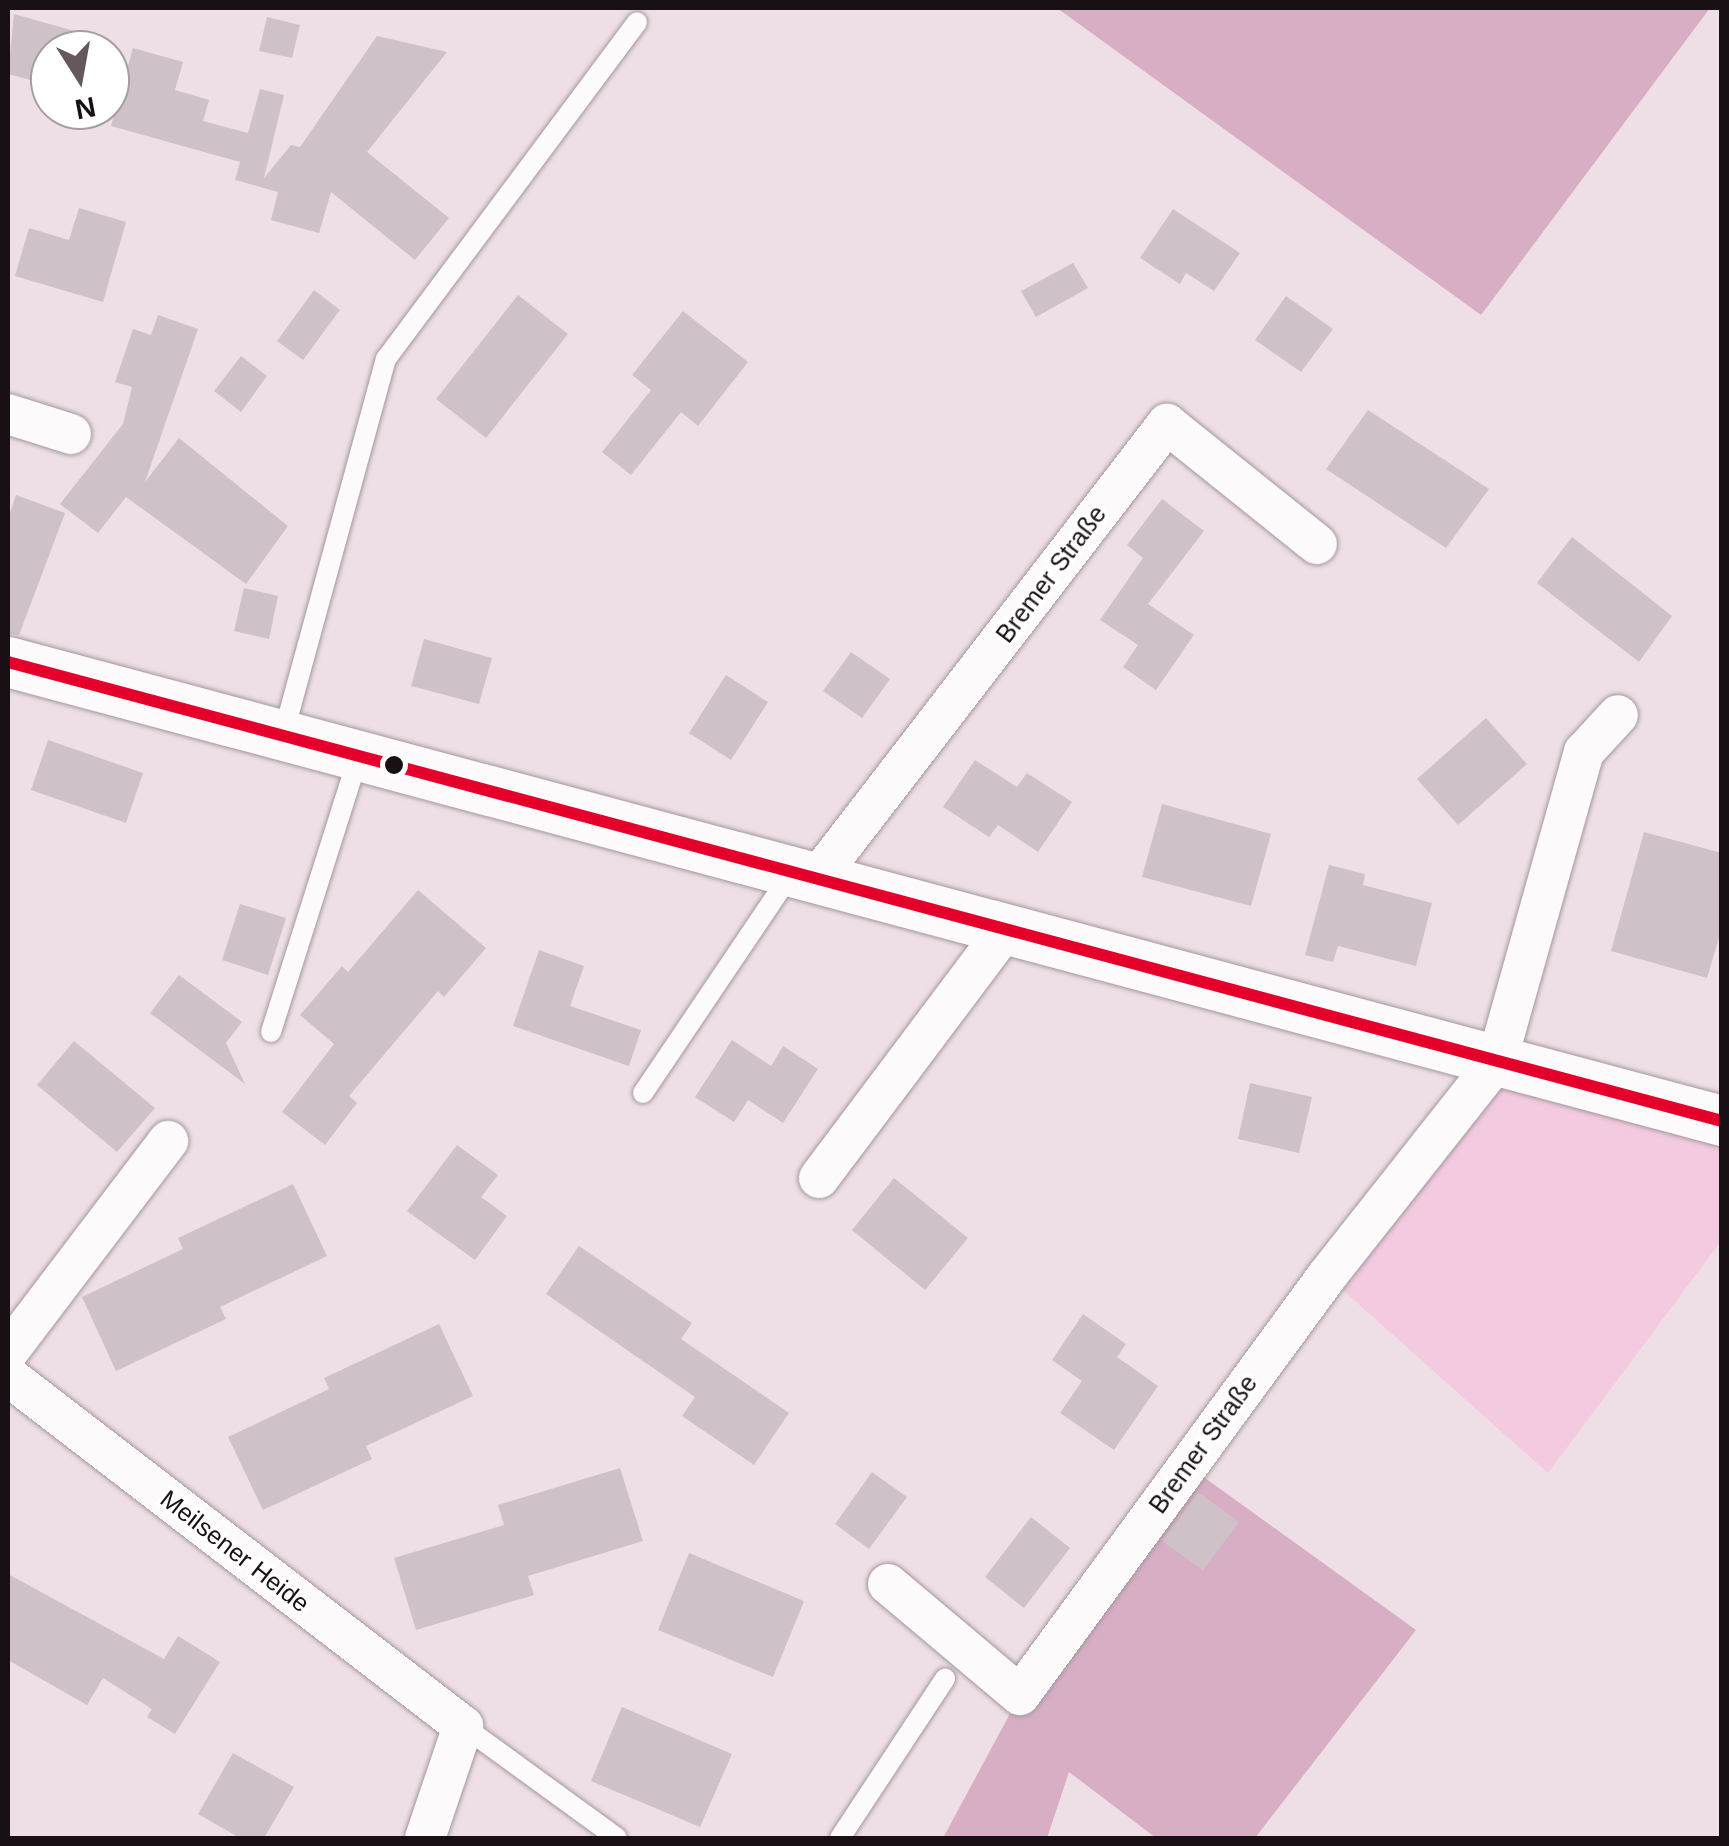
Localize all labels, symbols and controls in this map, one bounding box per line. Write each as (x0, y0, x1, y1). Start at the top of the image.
north arrow (30, 30, 130, 130)
text: N (73, 91, 98, 125)
street label: Bremer Straße (990, 500, 1112, 648)
unlabelled marker (384, 755, 404, 775)
street label: Bremer Straße (1143, 1369, 1263, 1519)
street label: Meilsener Heide (155, 1484, 315, 1618)

